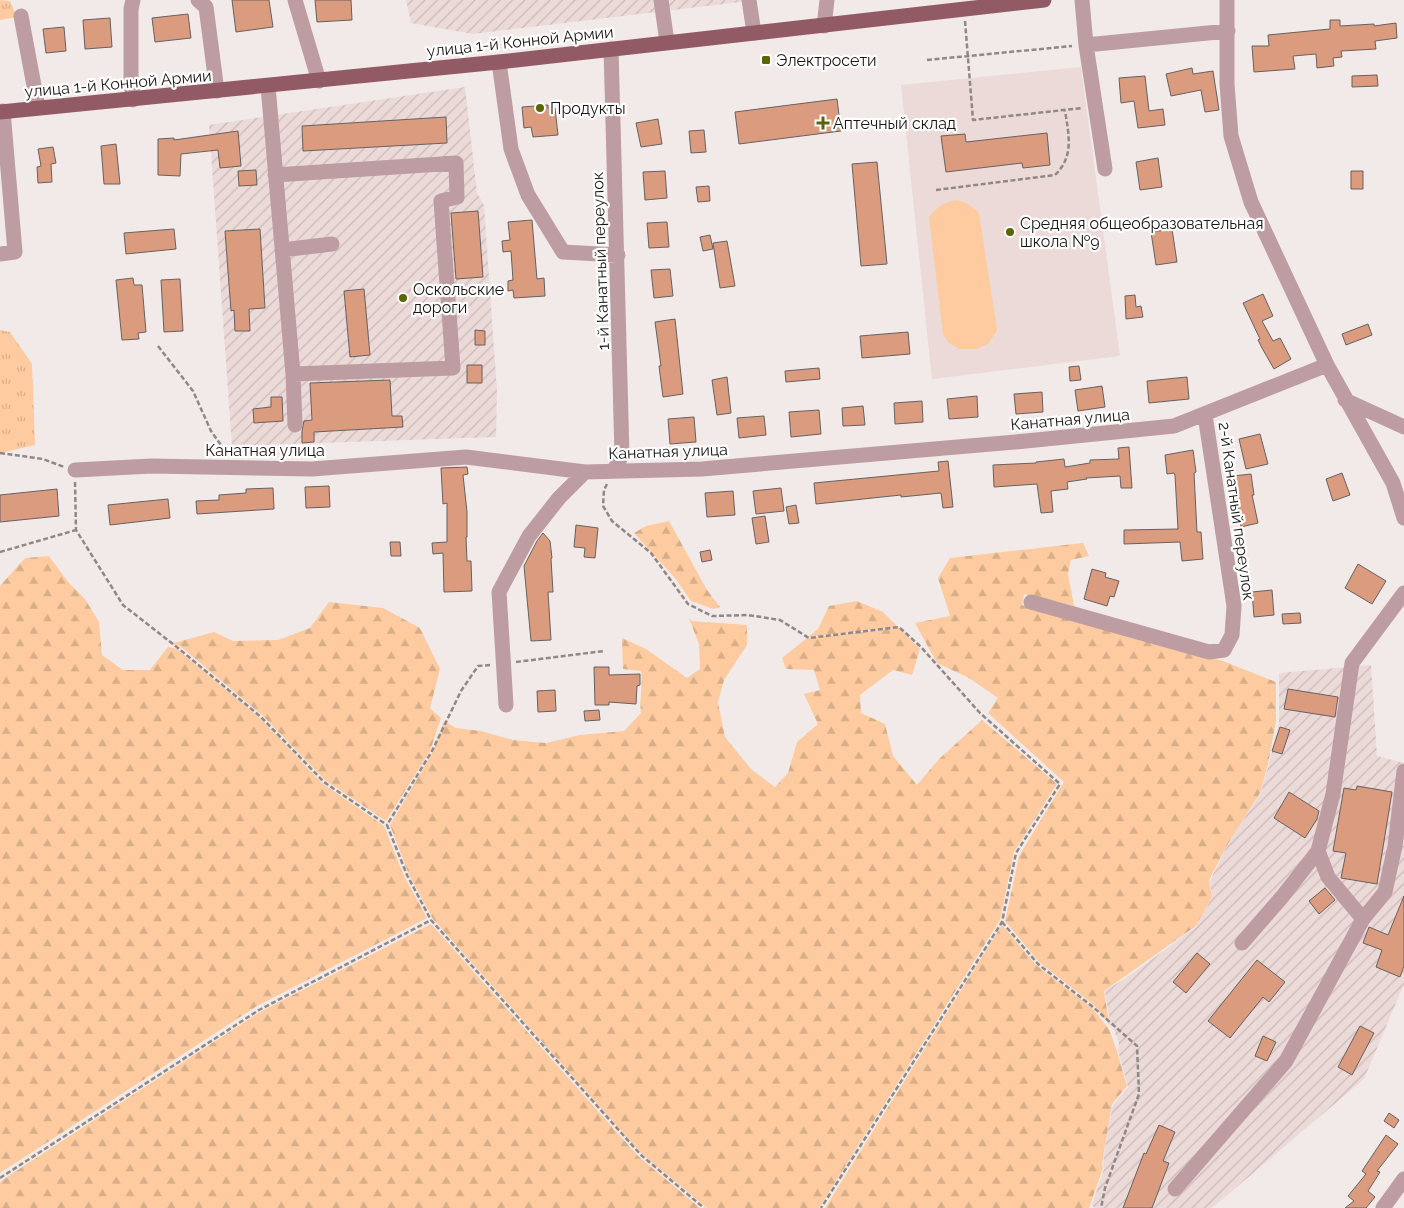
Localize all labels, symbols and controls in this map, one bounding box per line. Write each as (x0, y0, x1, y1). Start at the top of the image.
street label: улица 1-й Конной Армии (426, 22, 614, 61)
place label: Электросети (776, 51, 877, 70)
marker: Электросети (760, 54, 772, 66)
street label: улица 1-й Конной Армии (24, 66, 212, 101)
place label: Продукты (550, 99, 626, 118)
marker: Продукты (534, 102, 546, 114)
place label: Аптечный склад (833, 114, 956, 133)
marker: Аптечный склад (817, 117, 829, 129)
street label: 1-й Канатный переулок (588, 172, 613, 350)
place label: Средняя общеобразовательная школа №9 (1020, 214, 1263, 251)
marker: Средняя общеобразовательная школа №9 (1004, 226, 1016, 238)
place label: Оскольские дороги (413, 280, 504, 317)
marker: Оскольские дороги (397, 292, 409, 304)
street label: Канатная улица (1010, 405, 1130, 434)
street label: 2-й Канатный переулок (1215, 421, 1258, 602)
street label: Канатная улица (608, 440, 728, 463)
street label: Канатная улица (205, 441, 325, 460)

